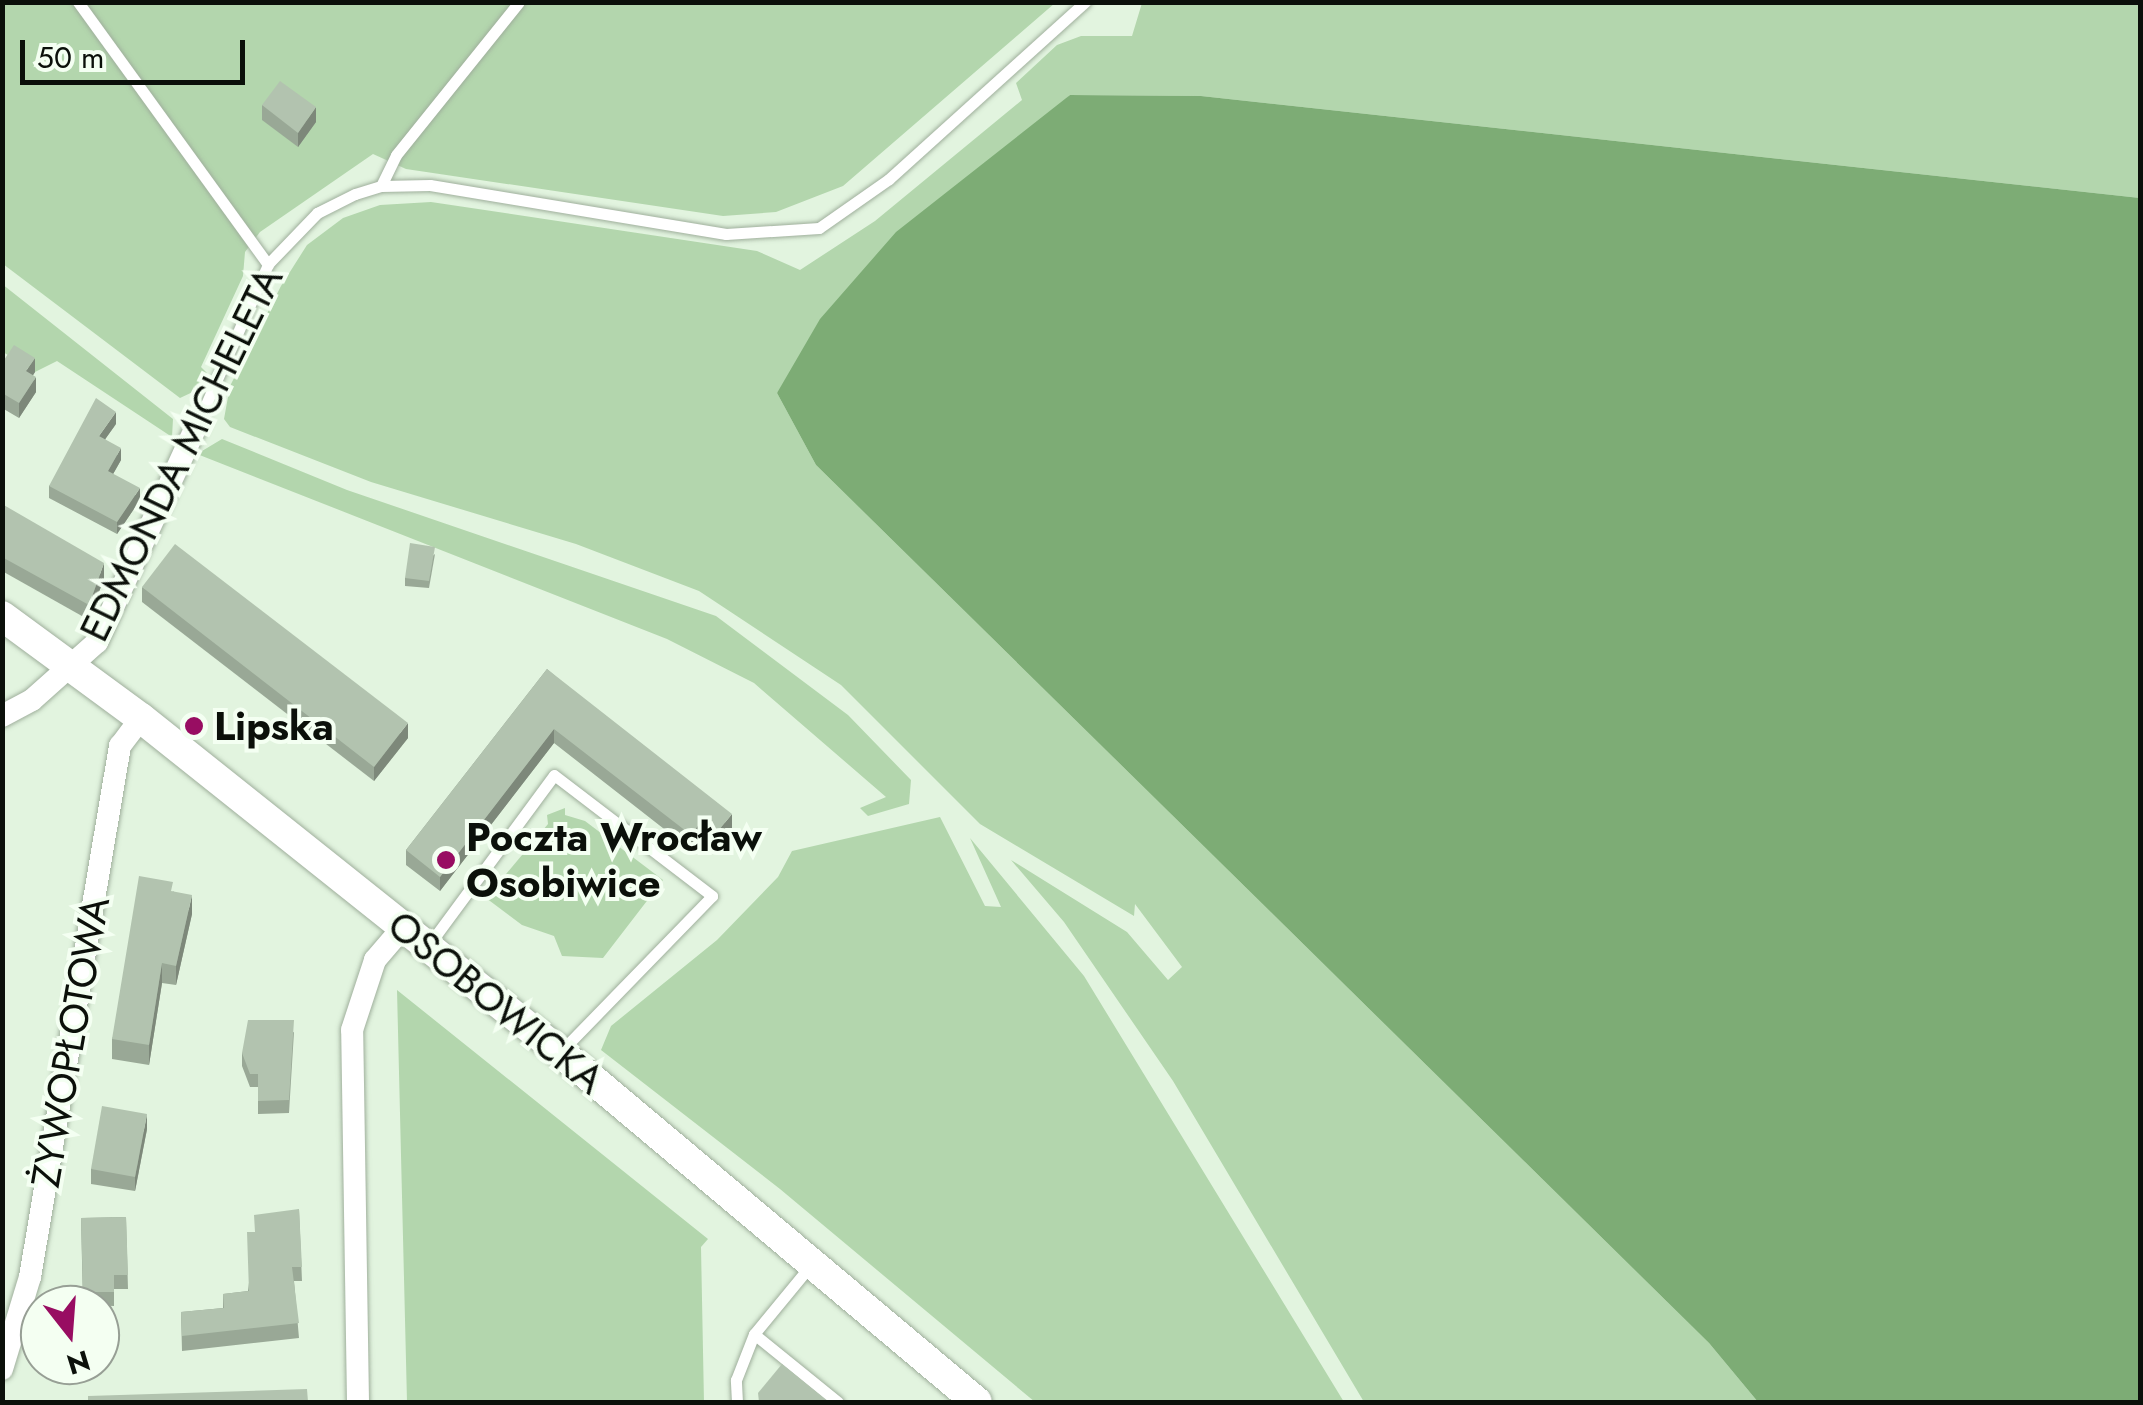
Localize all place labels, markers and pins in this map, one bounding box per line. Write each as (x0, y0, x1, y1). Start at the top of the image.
place label: Lipska (214, 702, 334, 750)
marker: Lipska (183, 715, 205, 737)
place label: Poczta Wrocław Osobiwice (466, 813, 762, 907)
marker: Poczta Wrocław Osobiwice (435, 849, 457, 871)

